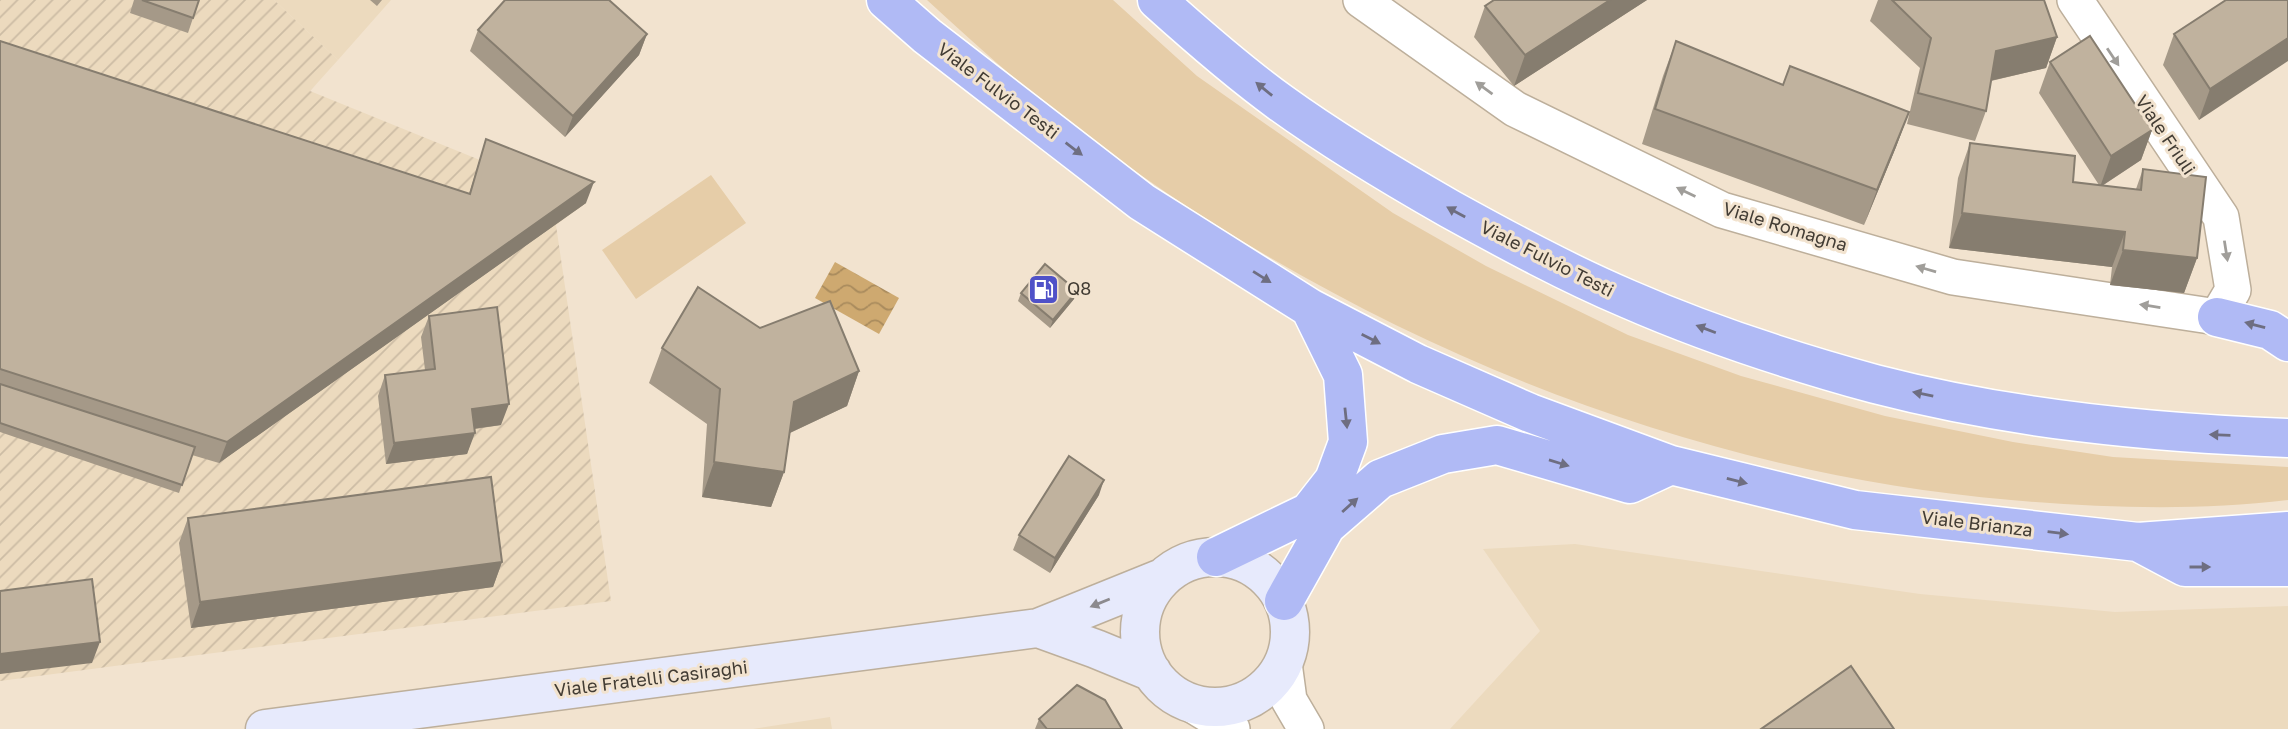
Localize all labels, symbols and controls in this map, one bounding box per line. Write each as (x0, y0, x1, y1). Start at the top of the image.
street label: Viale Fulvio Testi (934, 37, 1064, 143)
one-way arrow (2107, 47, 2120, 67)
one-way arrow (1475, 81, 1493, 95)
one-way arrow (1256, 82, 1274, 97)
street label: Viale Friuli (2131, 90, 2201, 179)
one-way arrow (1064, 142, 1082, 157)
one-way arrow (1676, 187, 1696, 198)
street label: Viale Romagna (1720, 197, 1850, 255)
one-way arrow (1446, 206, 1465, 218)
street label: Viale Fulvio Testi (1477, 215, 1618, 301)
one-way arrow (2221, 240, 2232, 262)
one-way arrow (1915, 263, 1936, 273)
one-way arrow (1252, 271, 1271, 284)
fuel station icon: Q8 (1027, 272, 1061, 306)
place label: Q8 (1067, 277, 1091, 299)
one-way arrow (2139, 301, 2161, 312)
one-way arrow (2243, 319, 2265, 330)
one-way arrow (1695, 323, 1716, 334)
one-way arrow (1361, 334, 1381, 345)
one-way arrow (1912, 388, 1934, 399)
one-way arrow (1340, 407, 1351, 429)
one-way arrow (2209, 430, 2231, 441)
one-way arrow (1549, 459, 1570, 469)
one-way arrow (1726, 476, 1748, 487)
one-way arrow (1341, 497, 1359, 513)
street label: Viale Brianza (1920, 505, 2034, 541)
one-way arrow (2047, 528, 2069, 539)
one-way arrow (2189, 561, 2211, 573)
one-way arrow (1090, 598, 1111, 609)
street label: Viale Fratelli Casiraghi (553, 655, 749, 701)

